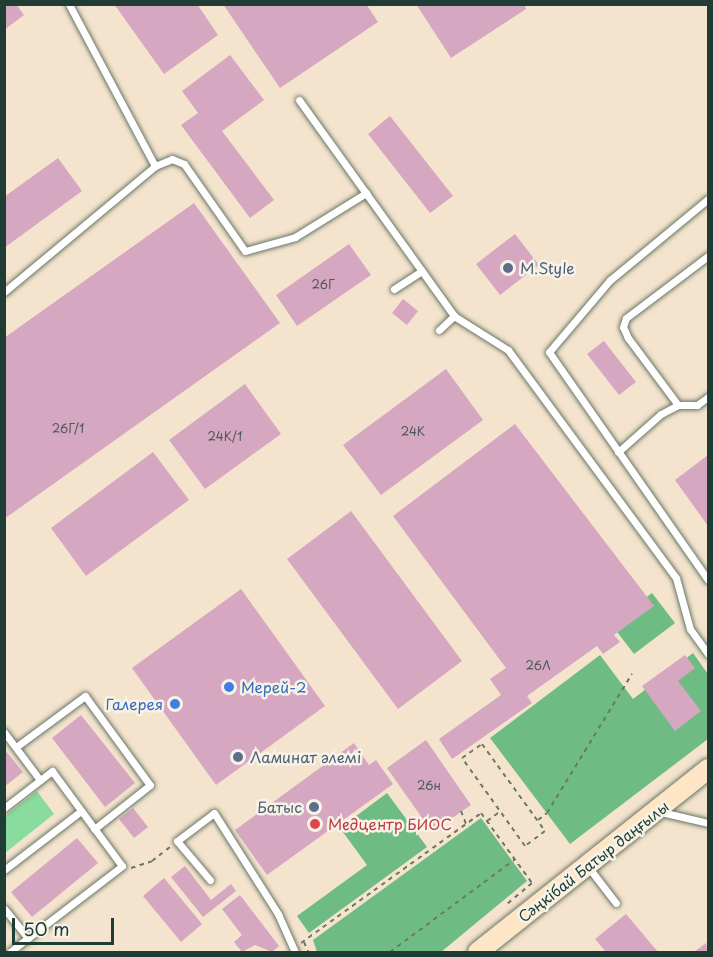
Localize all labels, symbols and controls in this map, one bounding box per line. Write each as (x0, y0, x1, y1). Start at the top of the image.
place label: M.Style (520, 259, 575, 277)
marker: M.Style (501, 261, 515, 275)
house number: 26Г (312, 278, 334, 292)
house number: 26Г/1 (52, 422, 84, 436)
house number: 24К (401, 425, 425, 439)
house number: 24К/1 (208, 430, 242, 444)
house number: 26Л (525, 659, 551, 673)
place label: Мерей-2 (241, 678, 307, 696)
marker: Мерей-2 (222, 680, 236, 694)
place label: Галерея (105, 695, 163, 713)
marker: Галерея (168, 697, 182, 711)
place label: Ламинат әлемі (250, 748, 361, 766)
marker: Ламинат әлемі (231, 750, 245, 764)
house number: 26н (417, 779, 441, 793)
street label: Сәңкібай Батыр даңғылы (514, 796, 672, 926)
place label: Батыс (257, 798, 302, 816)
marker: Батыс (307, 800, 321, 814)
marker: Медцентр БИОС (306, 815, 324, 833)
place label: Медцентр БИОС (328, 815, 452, 833)
scale bar (15, 906, 117, 944)
text: 50 m (23, 915, 70, 942)

